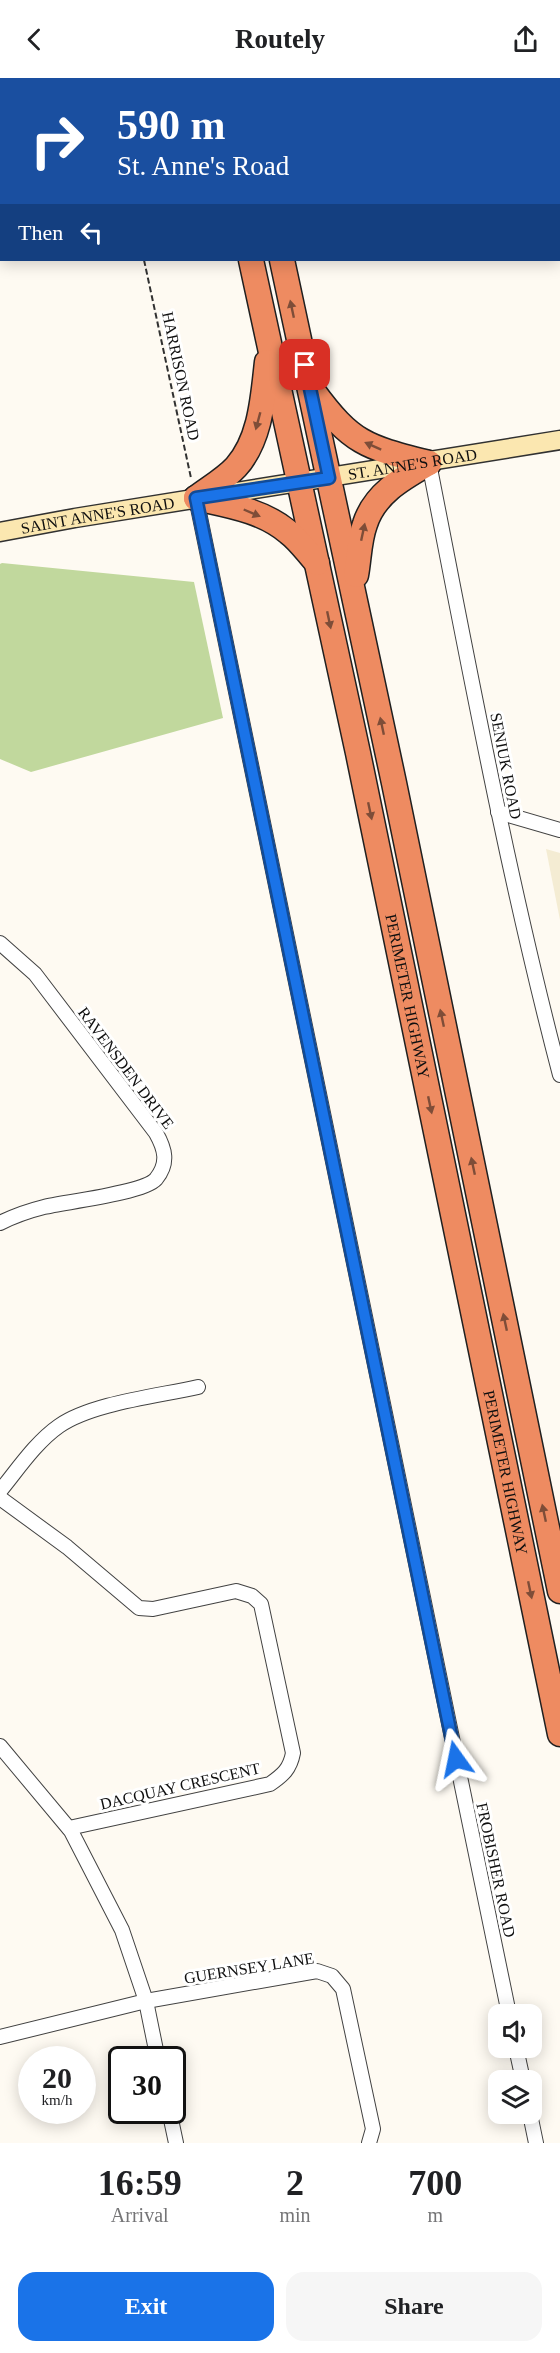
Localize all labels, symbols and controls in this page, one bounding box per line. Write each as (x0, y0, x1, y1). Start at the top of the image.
icon: back (18, 23, 51, 56)
icon: share (509, 23, 542, 56)
text: Routely (235, 24, 325, 54)
icon: right (18, 102, 96, 180)
text: 590 m (117, 102, 226, 148)
text: St. Anne's Road (117, 151, 289, 181)
icon: left (75, 216, 108, 249)
text: Then (18, 220, 63, 245)
one-way arrow (287, 299, 297, 318)
street label: HARRISON ROAD (159, 310, 203, 442)
pin (279, 339, 330, 390)
icon: arrive (288, 348, 321, 381)
one-way arrow (252, 412, 262, 430)
one-way arrow (364, 442, 381, 451)
street label: ST. ANNE'S ROAD (347, 445, 478, 482)
street label: SAINT ANNE'S ROAD (19, 494, 176, 536)
one-way arrow (243, 509, 261, 518)
one-way arrow (359, 522, 368, 541)
one-way arrow (325, 611, 335, 630)
street label: SENIUK ROAD (487, 711, 525, 821)
one-way arrow (377, 716, 386, 735)
one-way arrow (366, 802, 375, 821)
street label: PERIMETER HIGHWAY (383, 912, 433, 1081)
street label: RAVENSDEN DRIVE (75, 1004, 177, 1132)
one-way arrow (437, 1008, 446, 1027)
one-way arrow (426, 1096, 435, 1115)
one-way arrow (468, 1156, 477, 1175)
one-way arrow (499, 1313, 509, 1332)
street label: PERIMETER HIGHWAY (481, 1388, 531, 1557)
one-way arrow (539, 1504, 548, 1523)
one-way arrow (526, 1580, 535, 1599)
position arrow (424, 1727, 488, 1791)
street label: DACQUAY CRESCENT (98, 1759, 262, 1813)
street label: FROBISHER ROAD (473, 1801, 519, 1939)
street label: GUERNSEY LANE (183, 1949, 315, 1987)
map controls (488, 2004, 542, 2124)
button: sound (488, 2004, 542, 2058)
speed limit sign: 30 (108, 2046, 186, 2124)
text: 20 (42, 2061, 72, 2094)
button: layers (488, 2070, 542, 2124)
text: km/h (42, 2092, 72, 2108)
text: 16:59 (98, 2163, 182, 2203)
text: 2 (286, 2163, 304, 2203)
text: 700 (408, 2163, 462, 2203)
text: Arrival (111, 2204, 169, 2226)
text: min (279, 2204, 311, 2226)
text: m (428, 2204, 443, 2226)
button: Exit (18, 2272, 274, 2341)
button: Share (286, 2272, 542, 2341)

